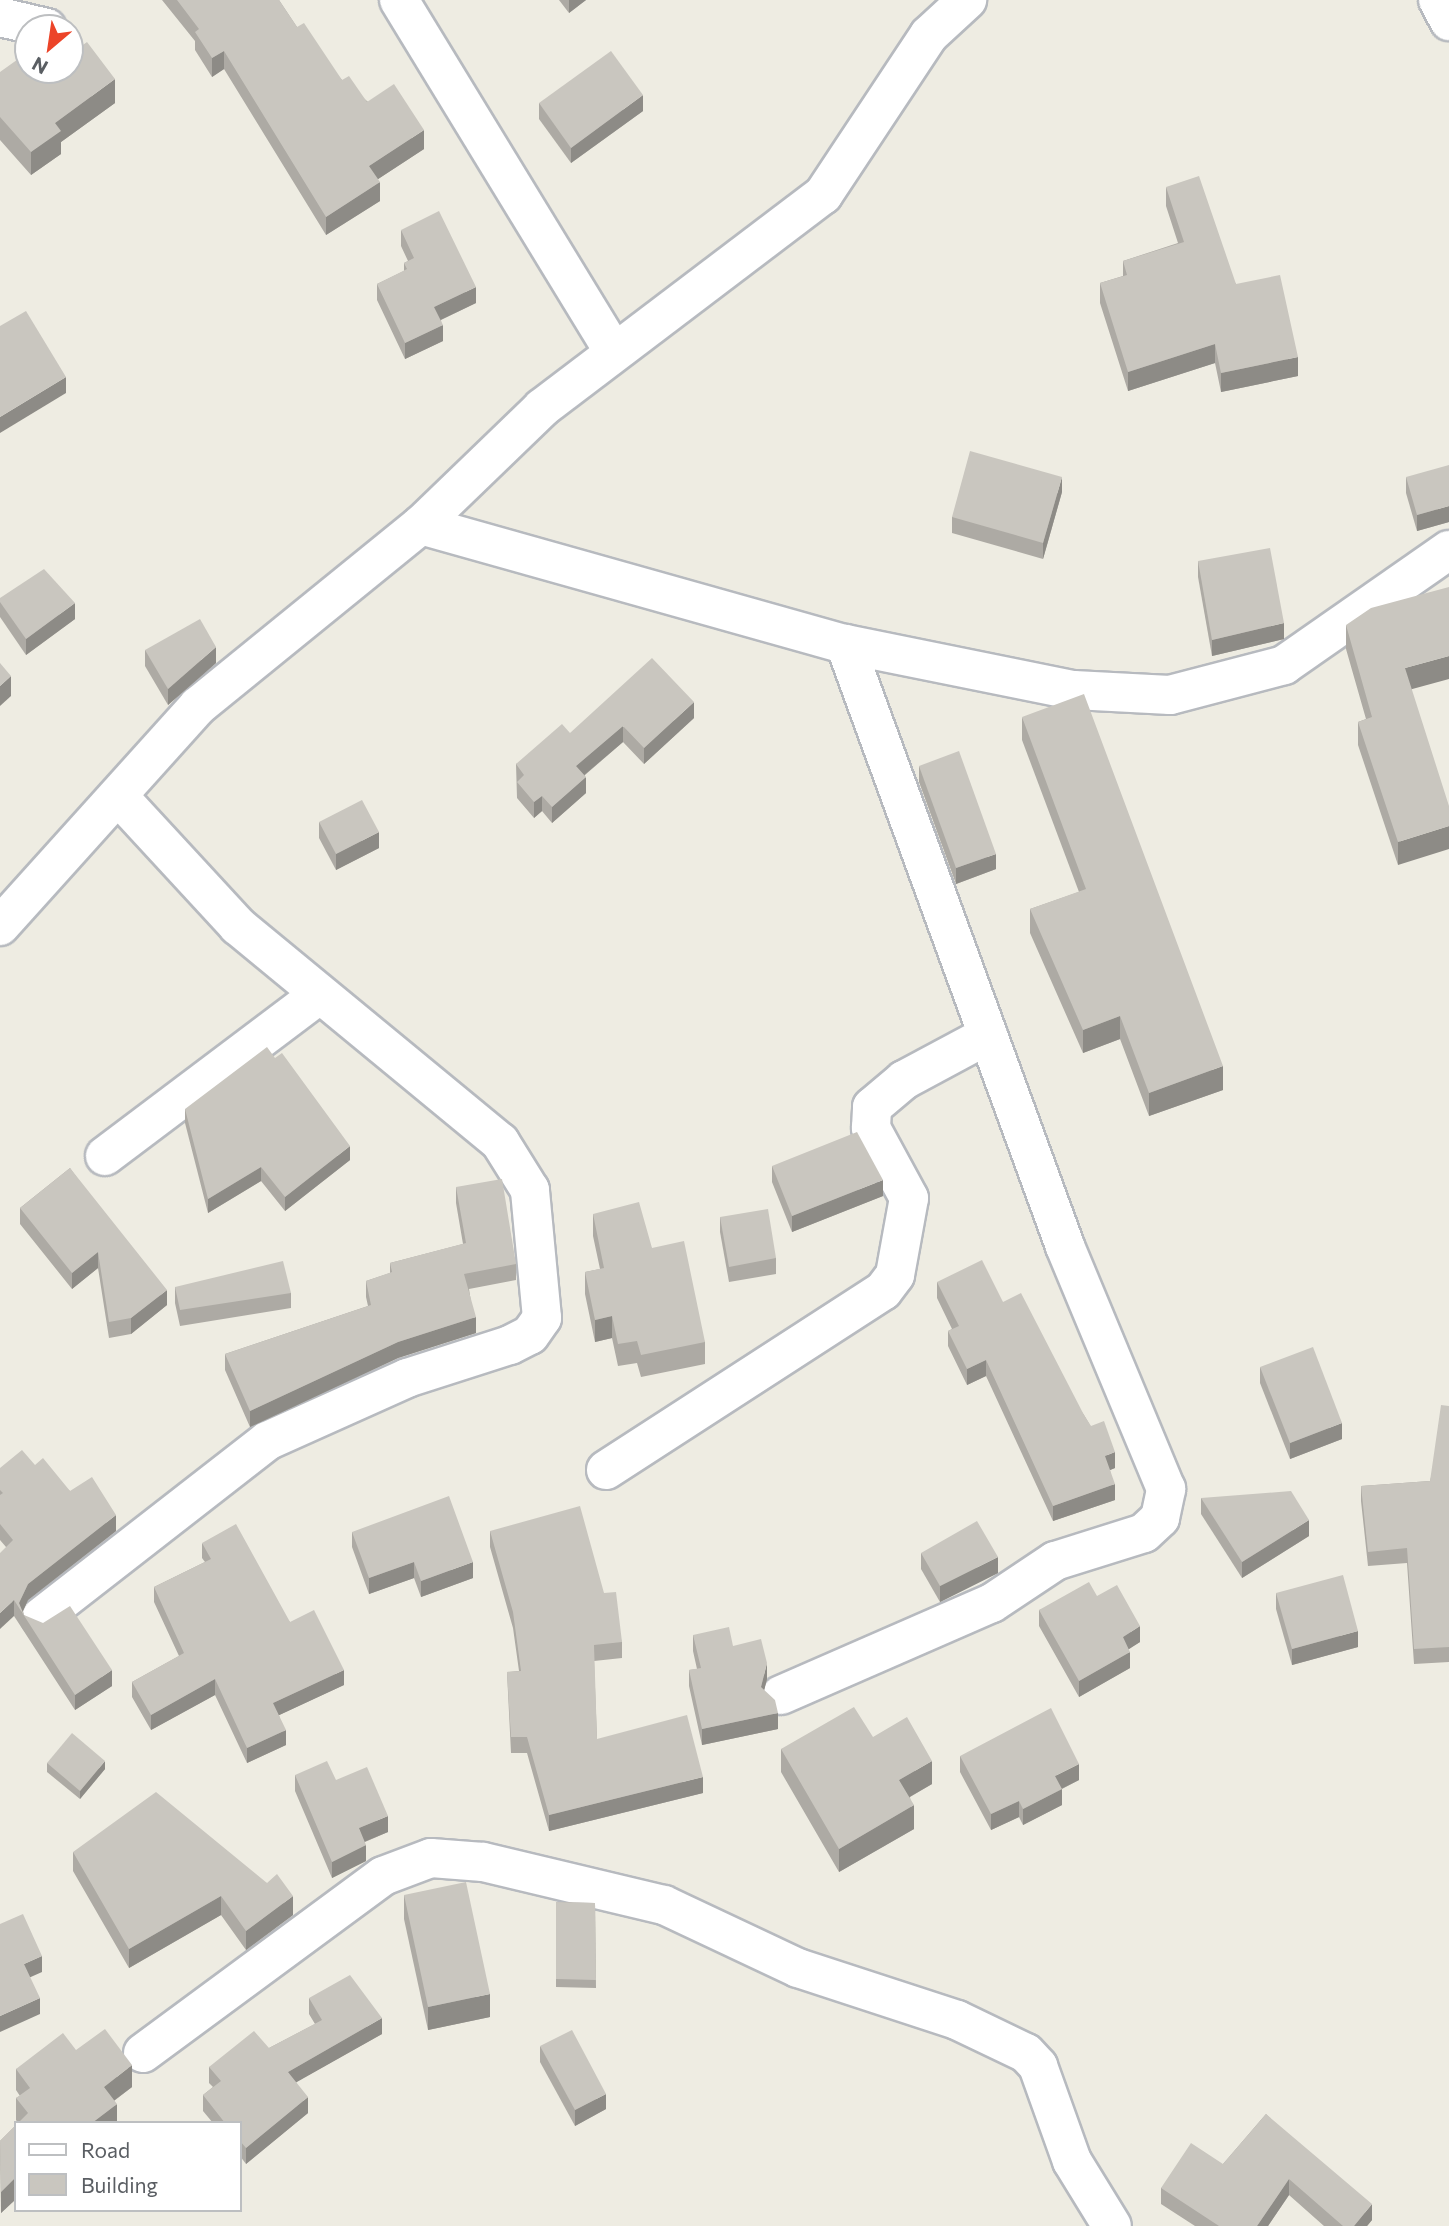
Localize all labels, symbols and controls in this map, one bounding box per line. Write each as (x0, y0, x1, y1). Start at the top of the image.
north arrow (14, 14, 84, 84)
text: N (28, 53, 51, 80)
legend (14, 2121, 242, 2212)
text: Road (81, 2137, 130, 2162)
text: Building (81, 2172, 158, 2197)

